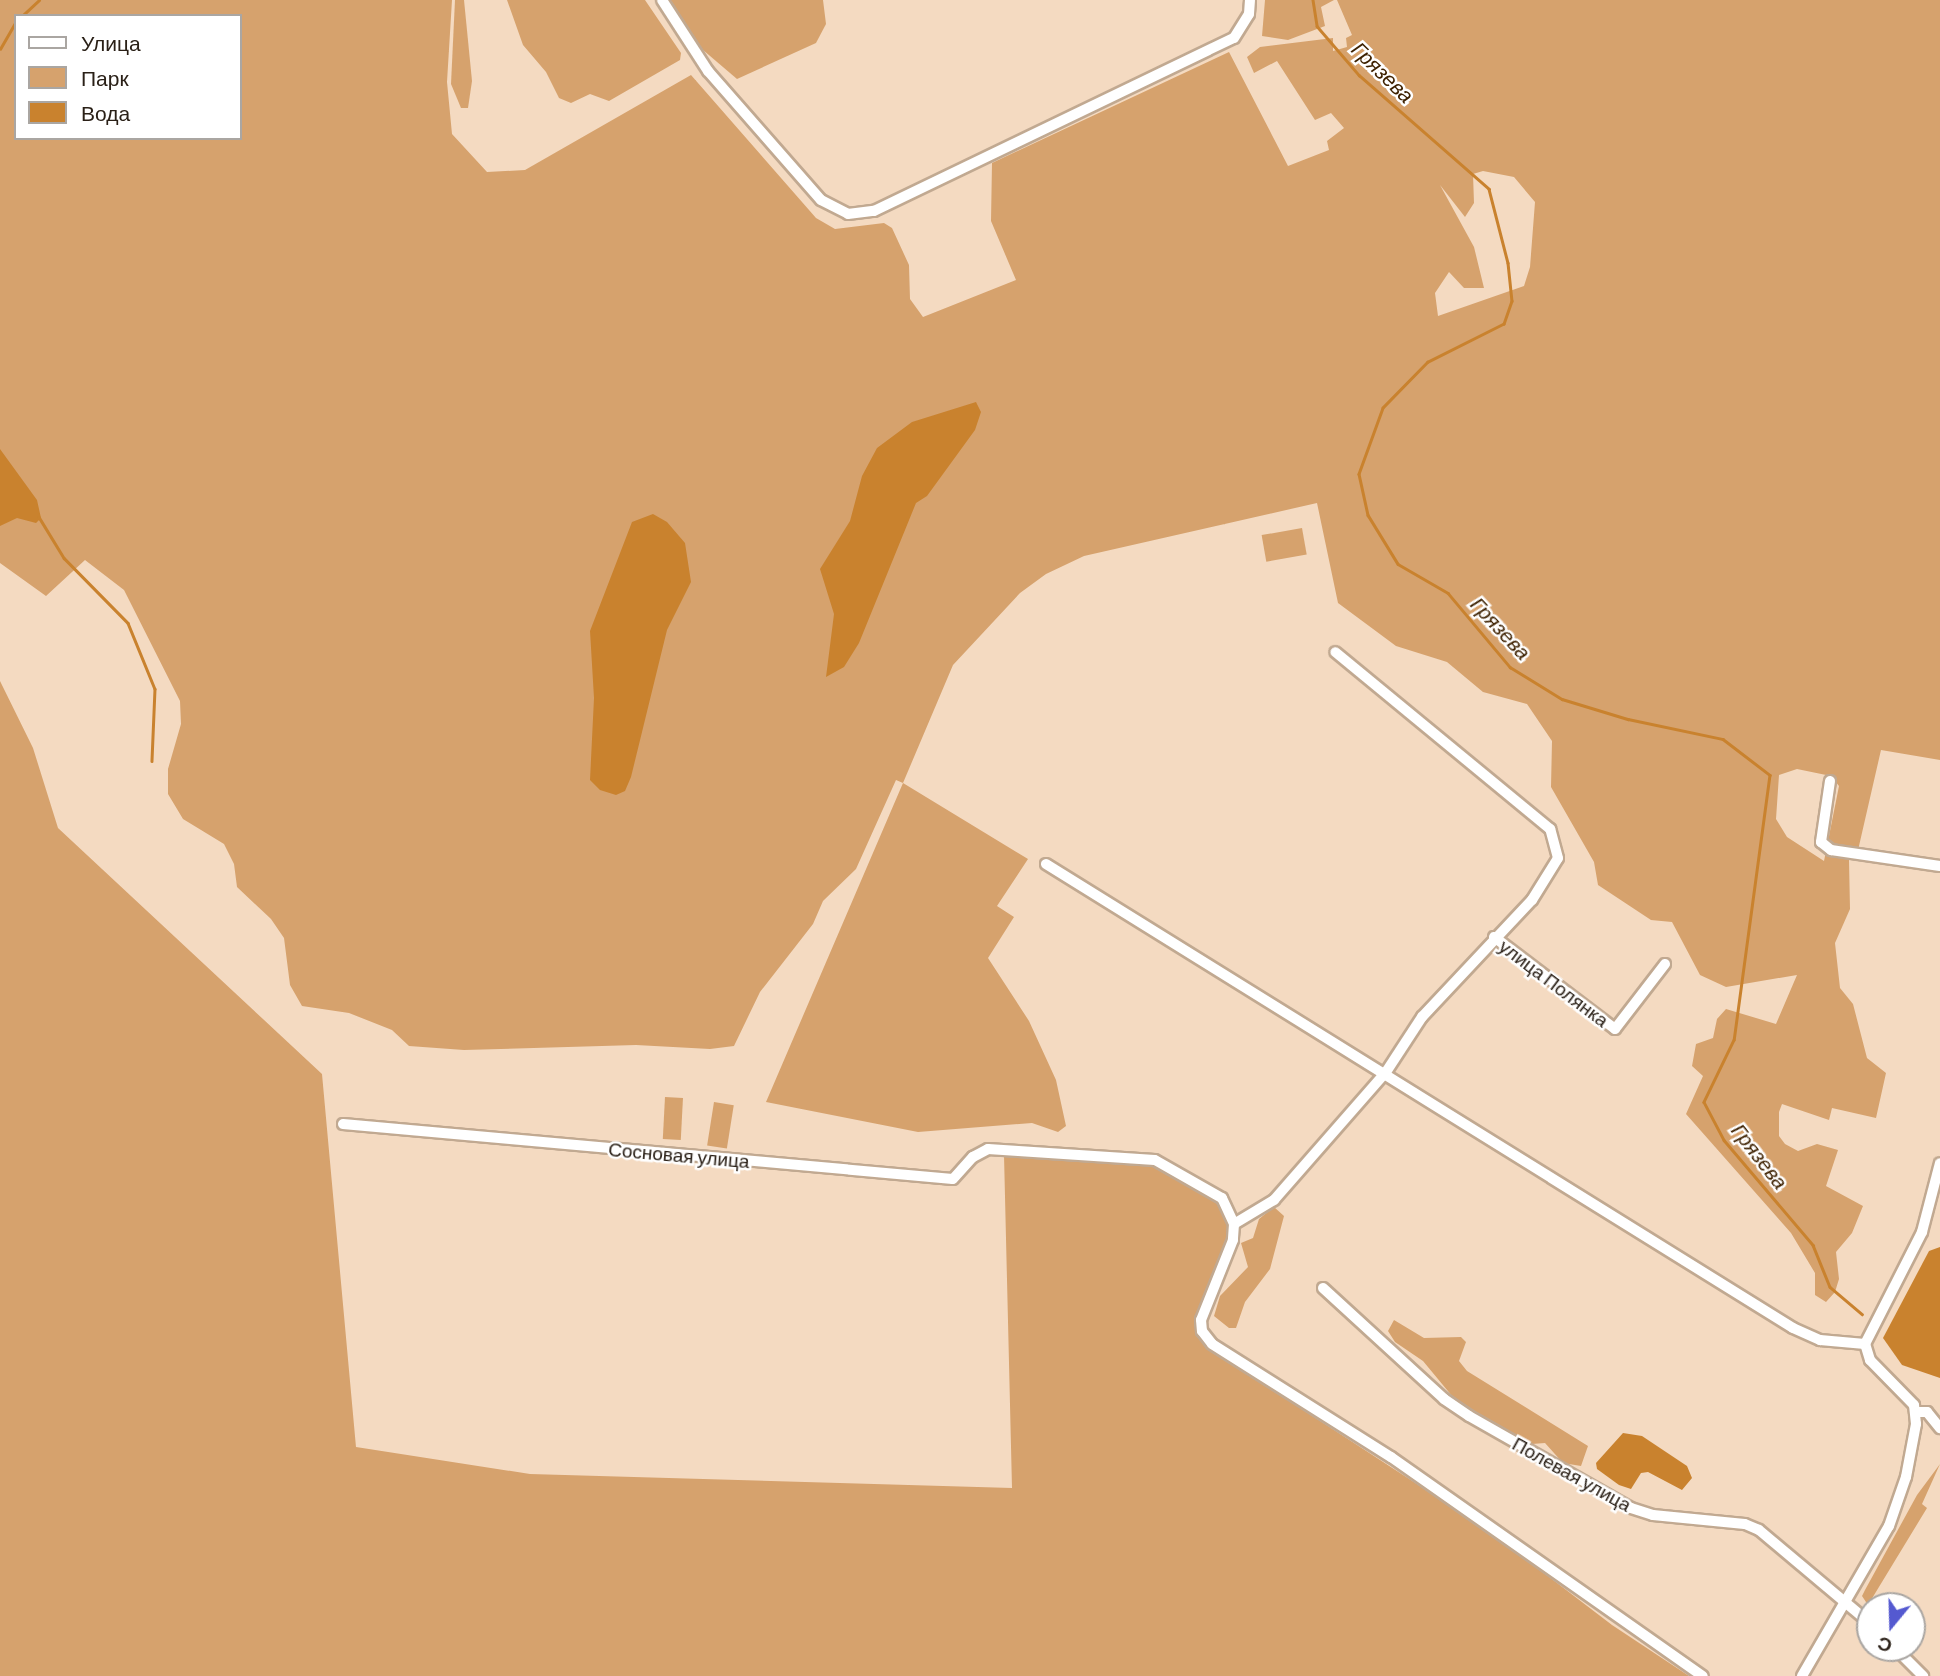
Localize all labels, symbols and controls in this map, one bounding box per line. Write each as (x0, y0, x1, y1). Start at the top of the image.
legend (14, 14, 242, 140)
text: Улица (81, 30, 141, 55)
water label: Грязева (1347, 36, 1419, 108)
text: Парк (81, 65, 129, 90)
text: Вода (81, 100, 130, 125)
water label: Грязева (1466, 591, 1536, 665)
street label: улица Полянка (1495, 934, 1613, 1032)
water label: Грязева (1727, 1118, 1793, 1194)
street label: Сосновая улица (607, 1137, 751, 1173)
street label: Полевая улица (1509, 1432, 1635, 1516)
north arrow (1856, 1592, 1926, 1662)
text: С (1874, 1632, 1895, 1659)

